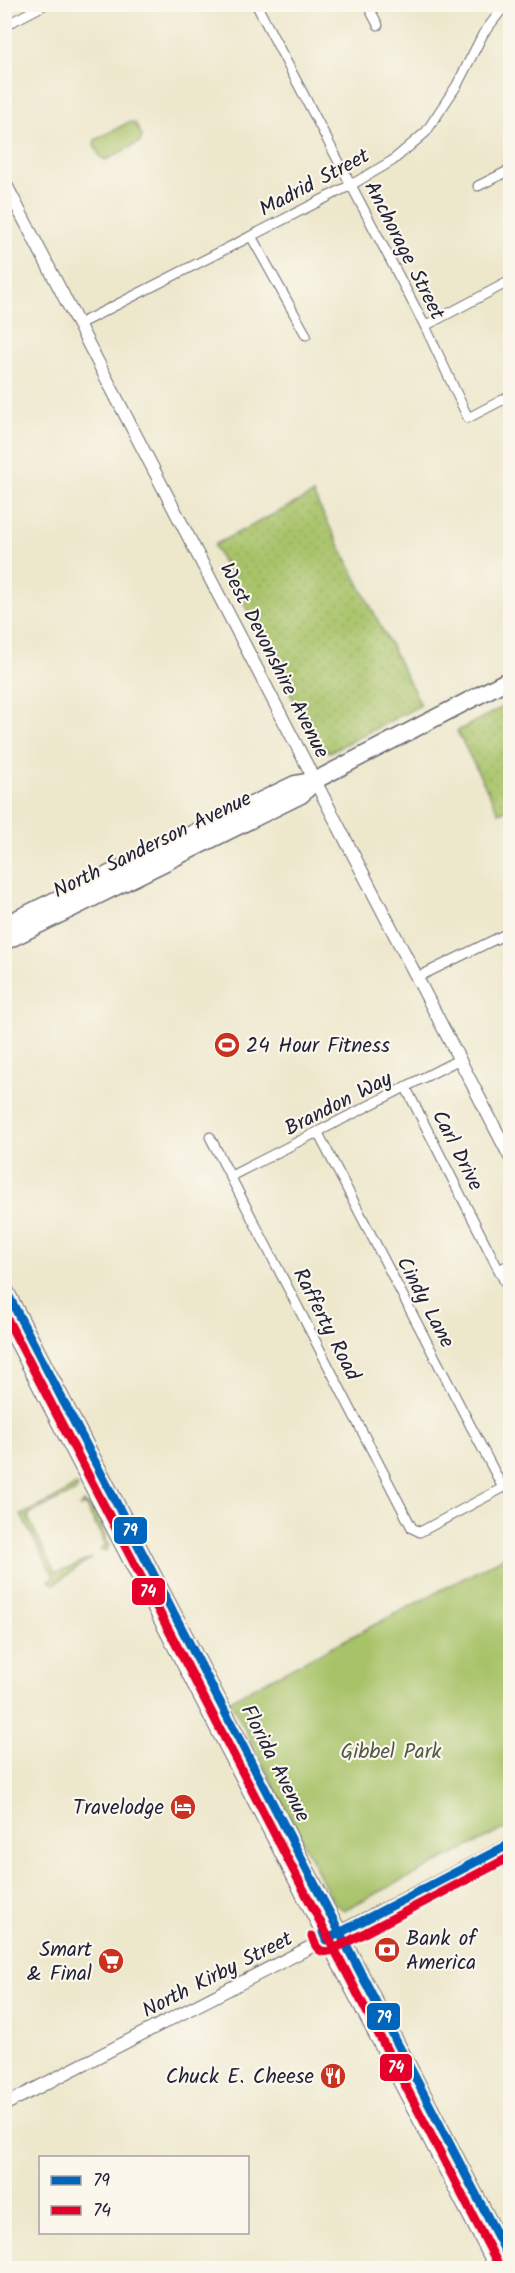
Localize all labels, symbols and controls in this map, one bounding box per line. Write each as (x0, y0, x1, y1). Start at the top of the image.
street label: Madrid Street (254, 140, 377, 226)
street label: Anchorage Street (354, 175, 453, 327)
street label: West Devonshire Avenue (210, 557, 338, 765)
street label: North Sanderson Avenue (48, 783, 258, 908)
sports icon: 24 Hour Fitness (212, 1030, 242, 1060)
place label: 24 Hour Fitness (246, 1030, 390, 1063)
street label: Brandon Way (279, 1063, 398, 1146)
street label: Carl Drive (422, 1105, 491, 1197)
street label: Cindy Lane (387, 1251, 463, 1355)
street label: Rafferty Road (283, 1262, 368, 1387)
line badge: 79 (113, 1516, 148, 1545)
text: 79 (122, 1519, 138, 1544)
line badge: 74 (131, 1577, 166, 1606)
text: 74 (140, 1580, 156, 1605)
street label: Florida Avenue (231, 1699, 319, 1829)
park label: Gibbel Park (341, 1736, 442, 1769)
place label: Travelodge (73, 1792, 165, 1825)
hotel icon: Travelodge (168, 1792, 198, 1822)
street label: North Kirby Street (137, 1923, 300, 2028)
place label: Bank of America (406, 1923, 478, 1980)
place label: Smart & Final (27, 1934, 93, 1991)
bank icon: Bank of America (372, 1935, 402, 1965)
supermarket icon: Smart & Final (96, 1946, 126, 1976)
line badge: 79 (366, 2002, 401, 2031)
text: 79 (376, 2006, 392, 2031)
line badge: 74 (379, 2053, 413, 2082)
text: 74 (388, 2056, 404, 2081)
place label: Chuck E. Cheese (166, 2061, 315, 2094)
restaurant icon: Chuck E. Cheese (318, 2061, 348, 2091)
legend (39, 2156, 249, 2234)
text: 79 (93, 2167, 110, 2196)
text: 74 (93, 2197, 111, 2226)

